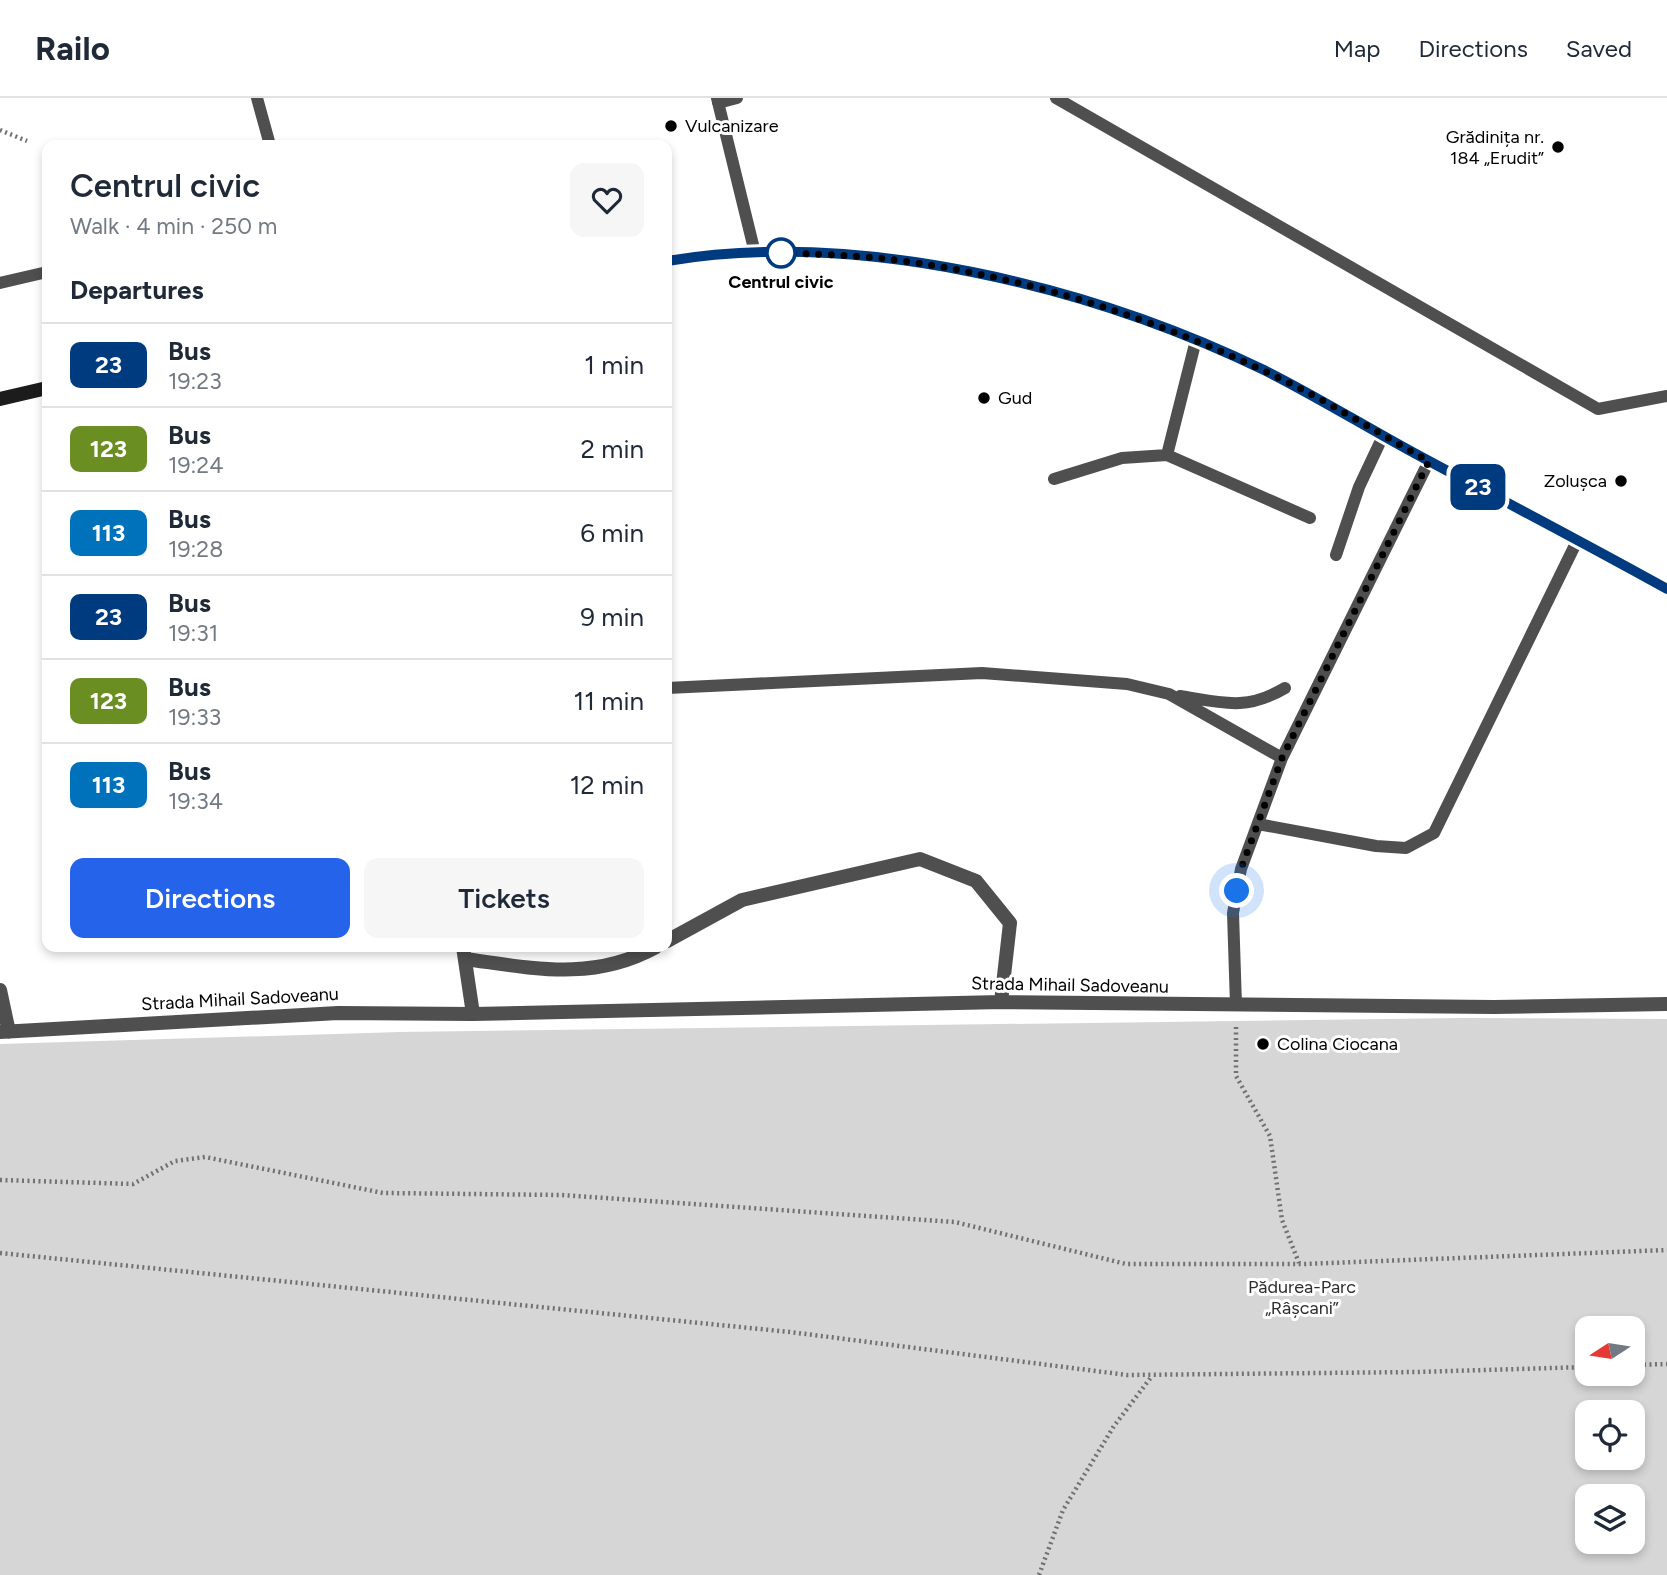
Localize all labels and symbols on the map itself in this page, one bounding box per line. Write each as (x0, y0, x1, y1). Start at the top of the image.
place label: Vulcanizare (685, 115, 779, 137)
marker: Vulcanizare (663, 118, 679, 134)
place label: Grădinița nr. 184 „Erudit” (1446, 126, 1544, 169)
marker: Grădinița nr. 184 „Erudit” (1550, 139, 1566, 155)
marker: Centrul civic (766, 238, 796, 268)
place label: Centrul civic (728, 271, 834, 293)
place label: Gud (998, 387, 1032, 409)
marker: Gud (976, 390, 992, 406)
line badge: 23 (1446, 464, 1510, 510)
place label: Zolușca (1544, 470, 1607, 492)
marker: Zolușca (1613, 473, 1629, 489)
your location (1219, 873, 1254, 908)
street label: Strada Mihail Sadoveanu (971, 972, 1169, 998)
street label: Strada Mihail Sadoveanu (141, 983, 339, 1015)
place label: Colina Ciocana (1277, 1033, 1398, 1055)
marker: Colina Ciocana (1255, 1036, 1271, 1052)
park label: Pădurea-Parc „Râșcani” (1248, 1276, 1356, 1319)
north arrow (1575, 1316, 1645, 1386)

